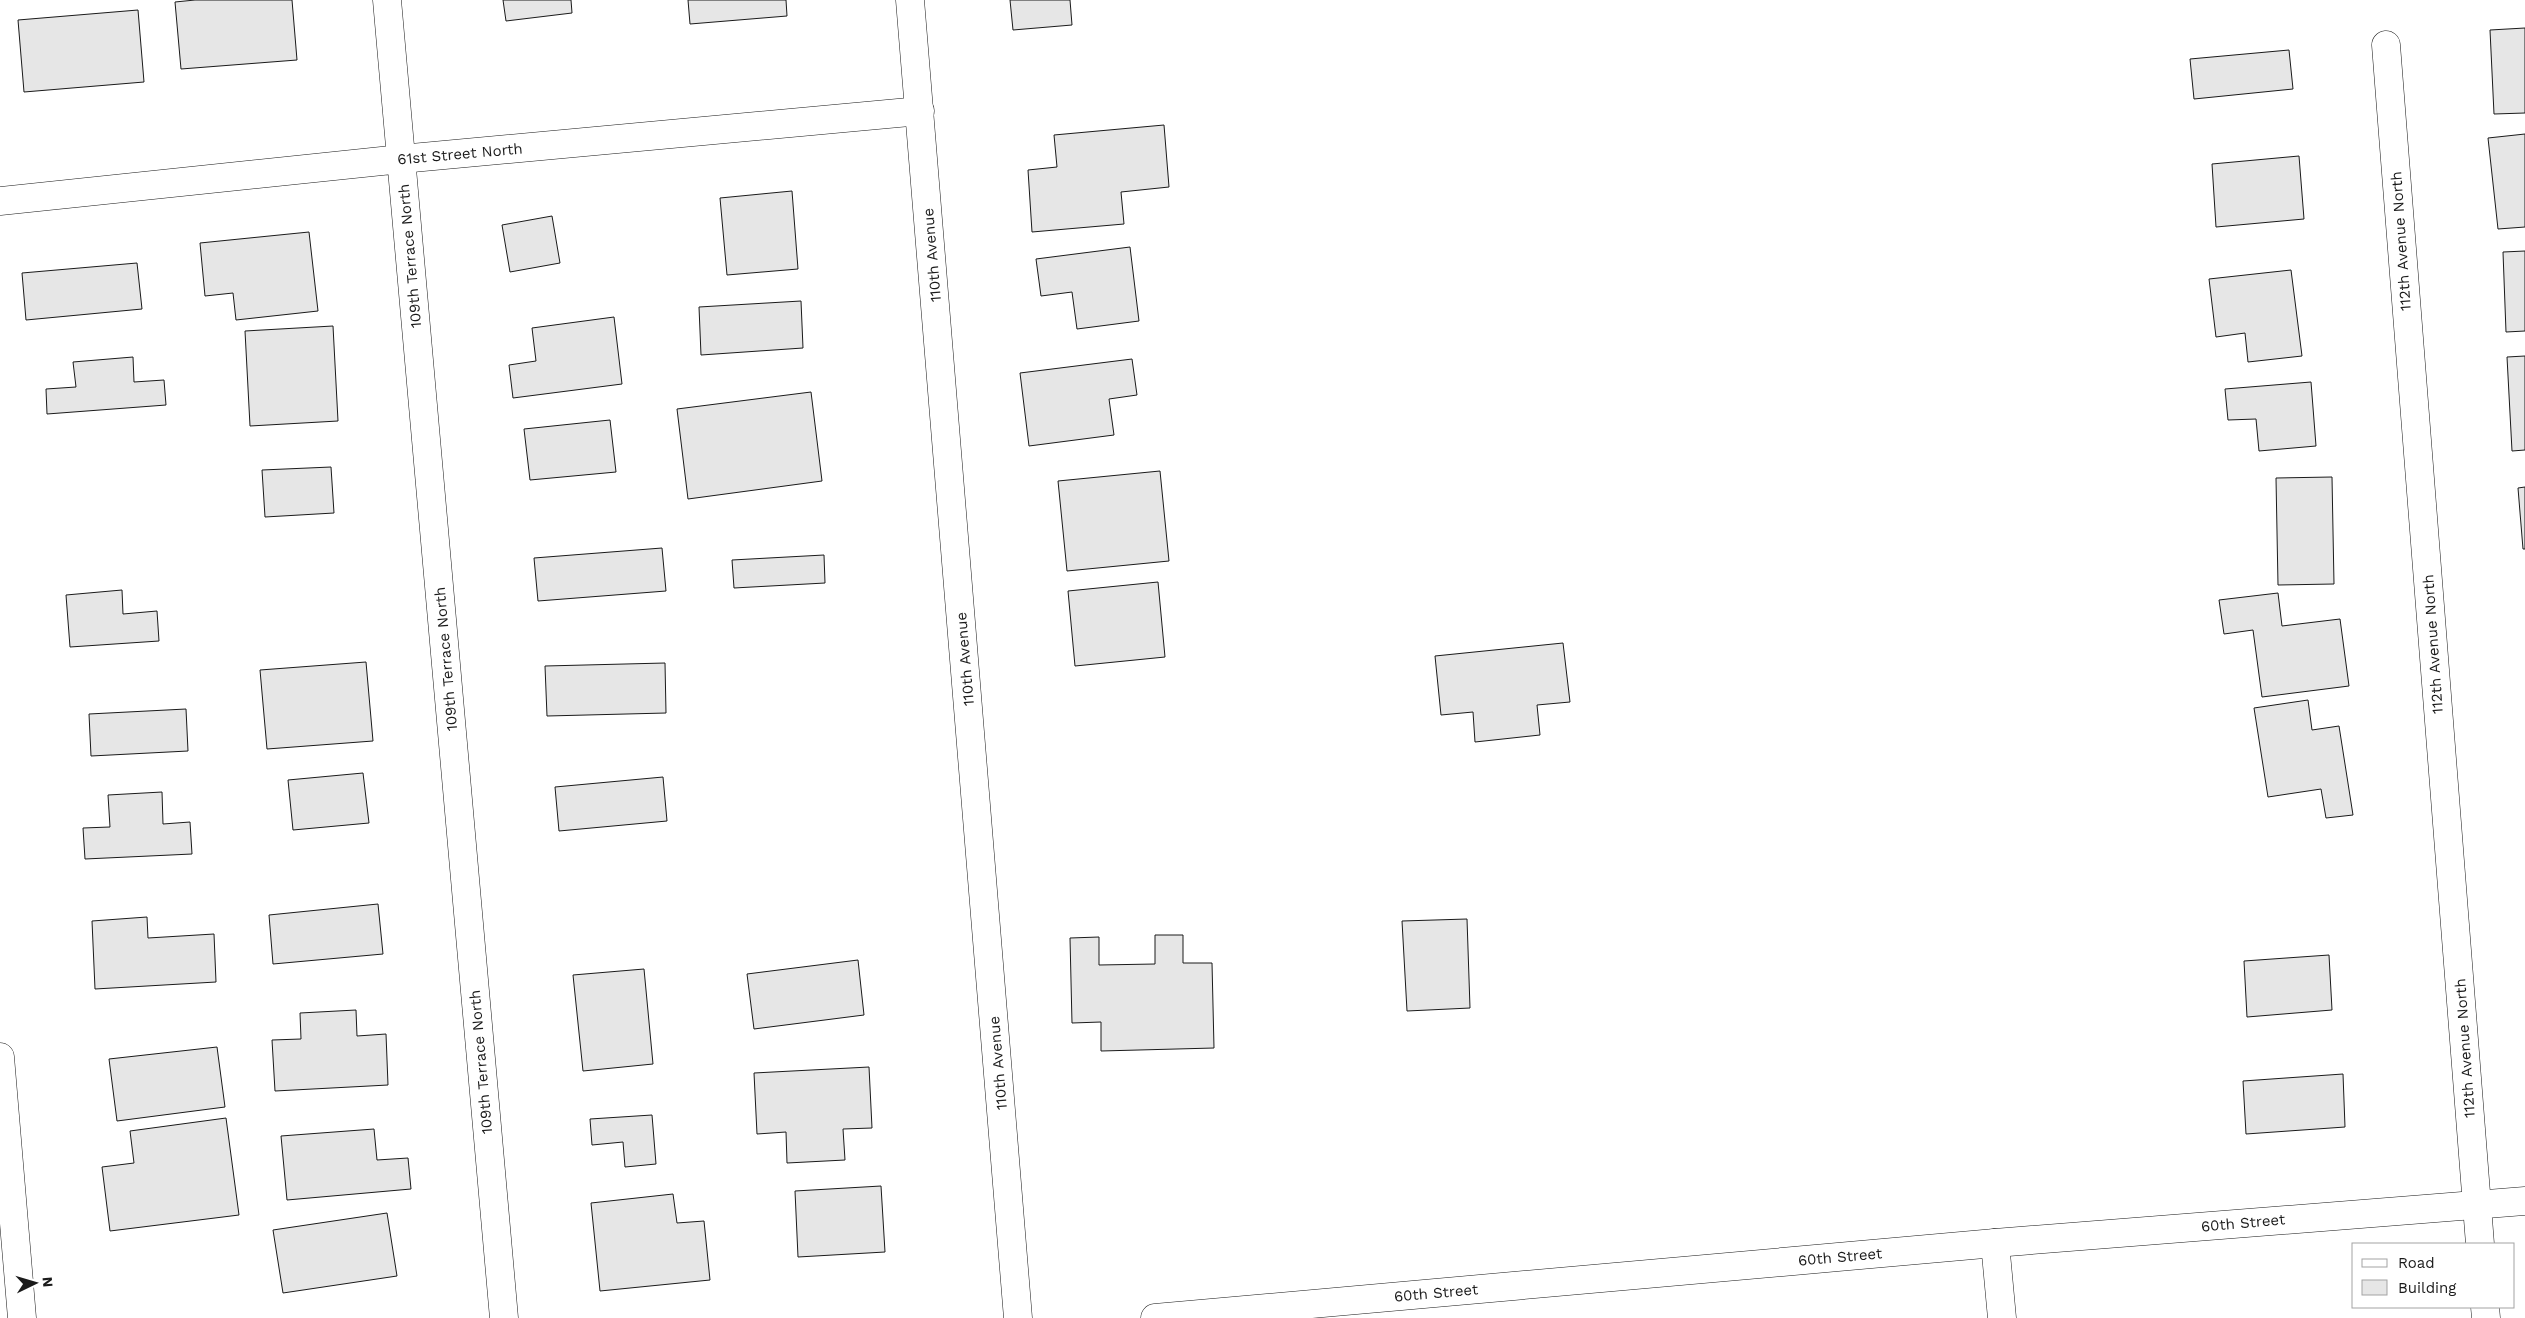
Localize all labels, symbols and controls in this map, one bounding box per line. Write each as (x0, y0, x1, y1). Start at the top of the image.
street label: 61st Street North (397, 140, 523, 168)
street label: 112th Avenue North (2387, 171, 2415, 311)
street label: 109th Terrace North (395, 183, 425, 329)
street label: 110th Avenue (919, 207, 945, 303)
street label: 112th Avenue North (2419, 574, 2447, 714)
street label: 109th Terrace North (431, 586, 461, 732)
street label: 110th Avenue (952, 611, 978, 707)
street label: 112th Avenue North (2451, 978, 2479, 1118)
street label: 109th Terrace North (466, 989, 496, 1135)
street label: 110th Avenue (985, 1015, 1011, 1111)
street label: 60th Street (2200, 1210, 2286, 1236)
legend (2352, 1243, 2515, 1308)
street label: 60th Street (1797, 1244, 1883, 1270)
text: Road (2398, 1254, 2435, 1272)
north arrow (10, 1258, 60, 1308)
text: N (40, 1276, 56, 1288)
text: Building (2398, 1279, 2456, 1297)
street label: 60th Street (1393, 1280, 1479, 1306)

